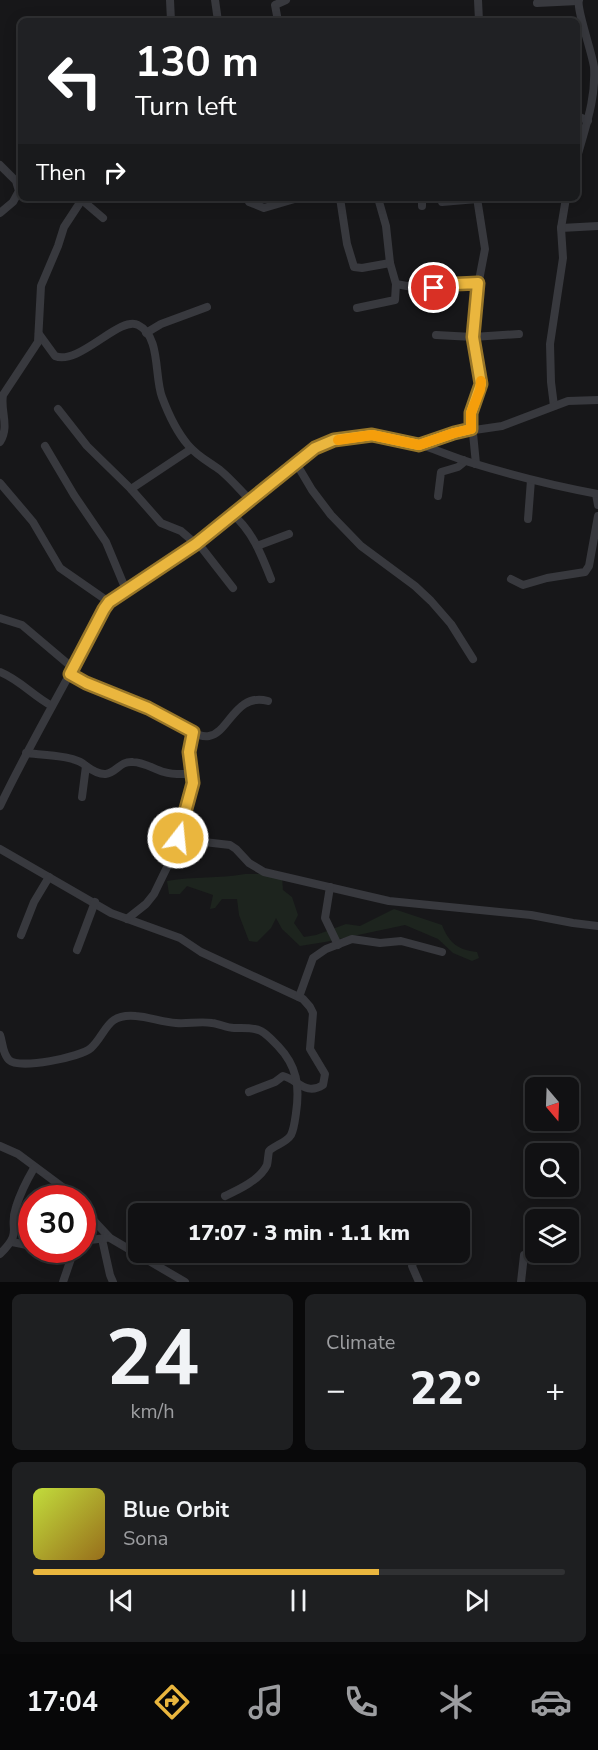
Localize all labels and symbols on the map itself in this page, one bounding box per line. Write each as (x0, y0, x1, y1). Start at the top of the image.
pin (408, 262, 459, 313)
position arrow (146, 806, 210, 870)
north arrow (525, 1077, 579, 1131)
speed limit sign: 30 (18, 1185, 96, 1263)

